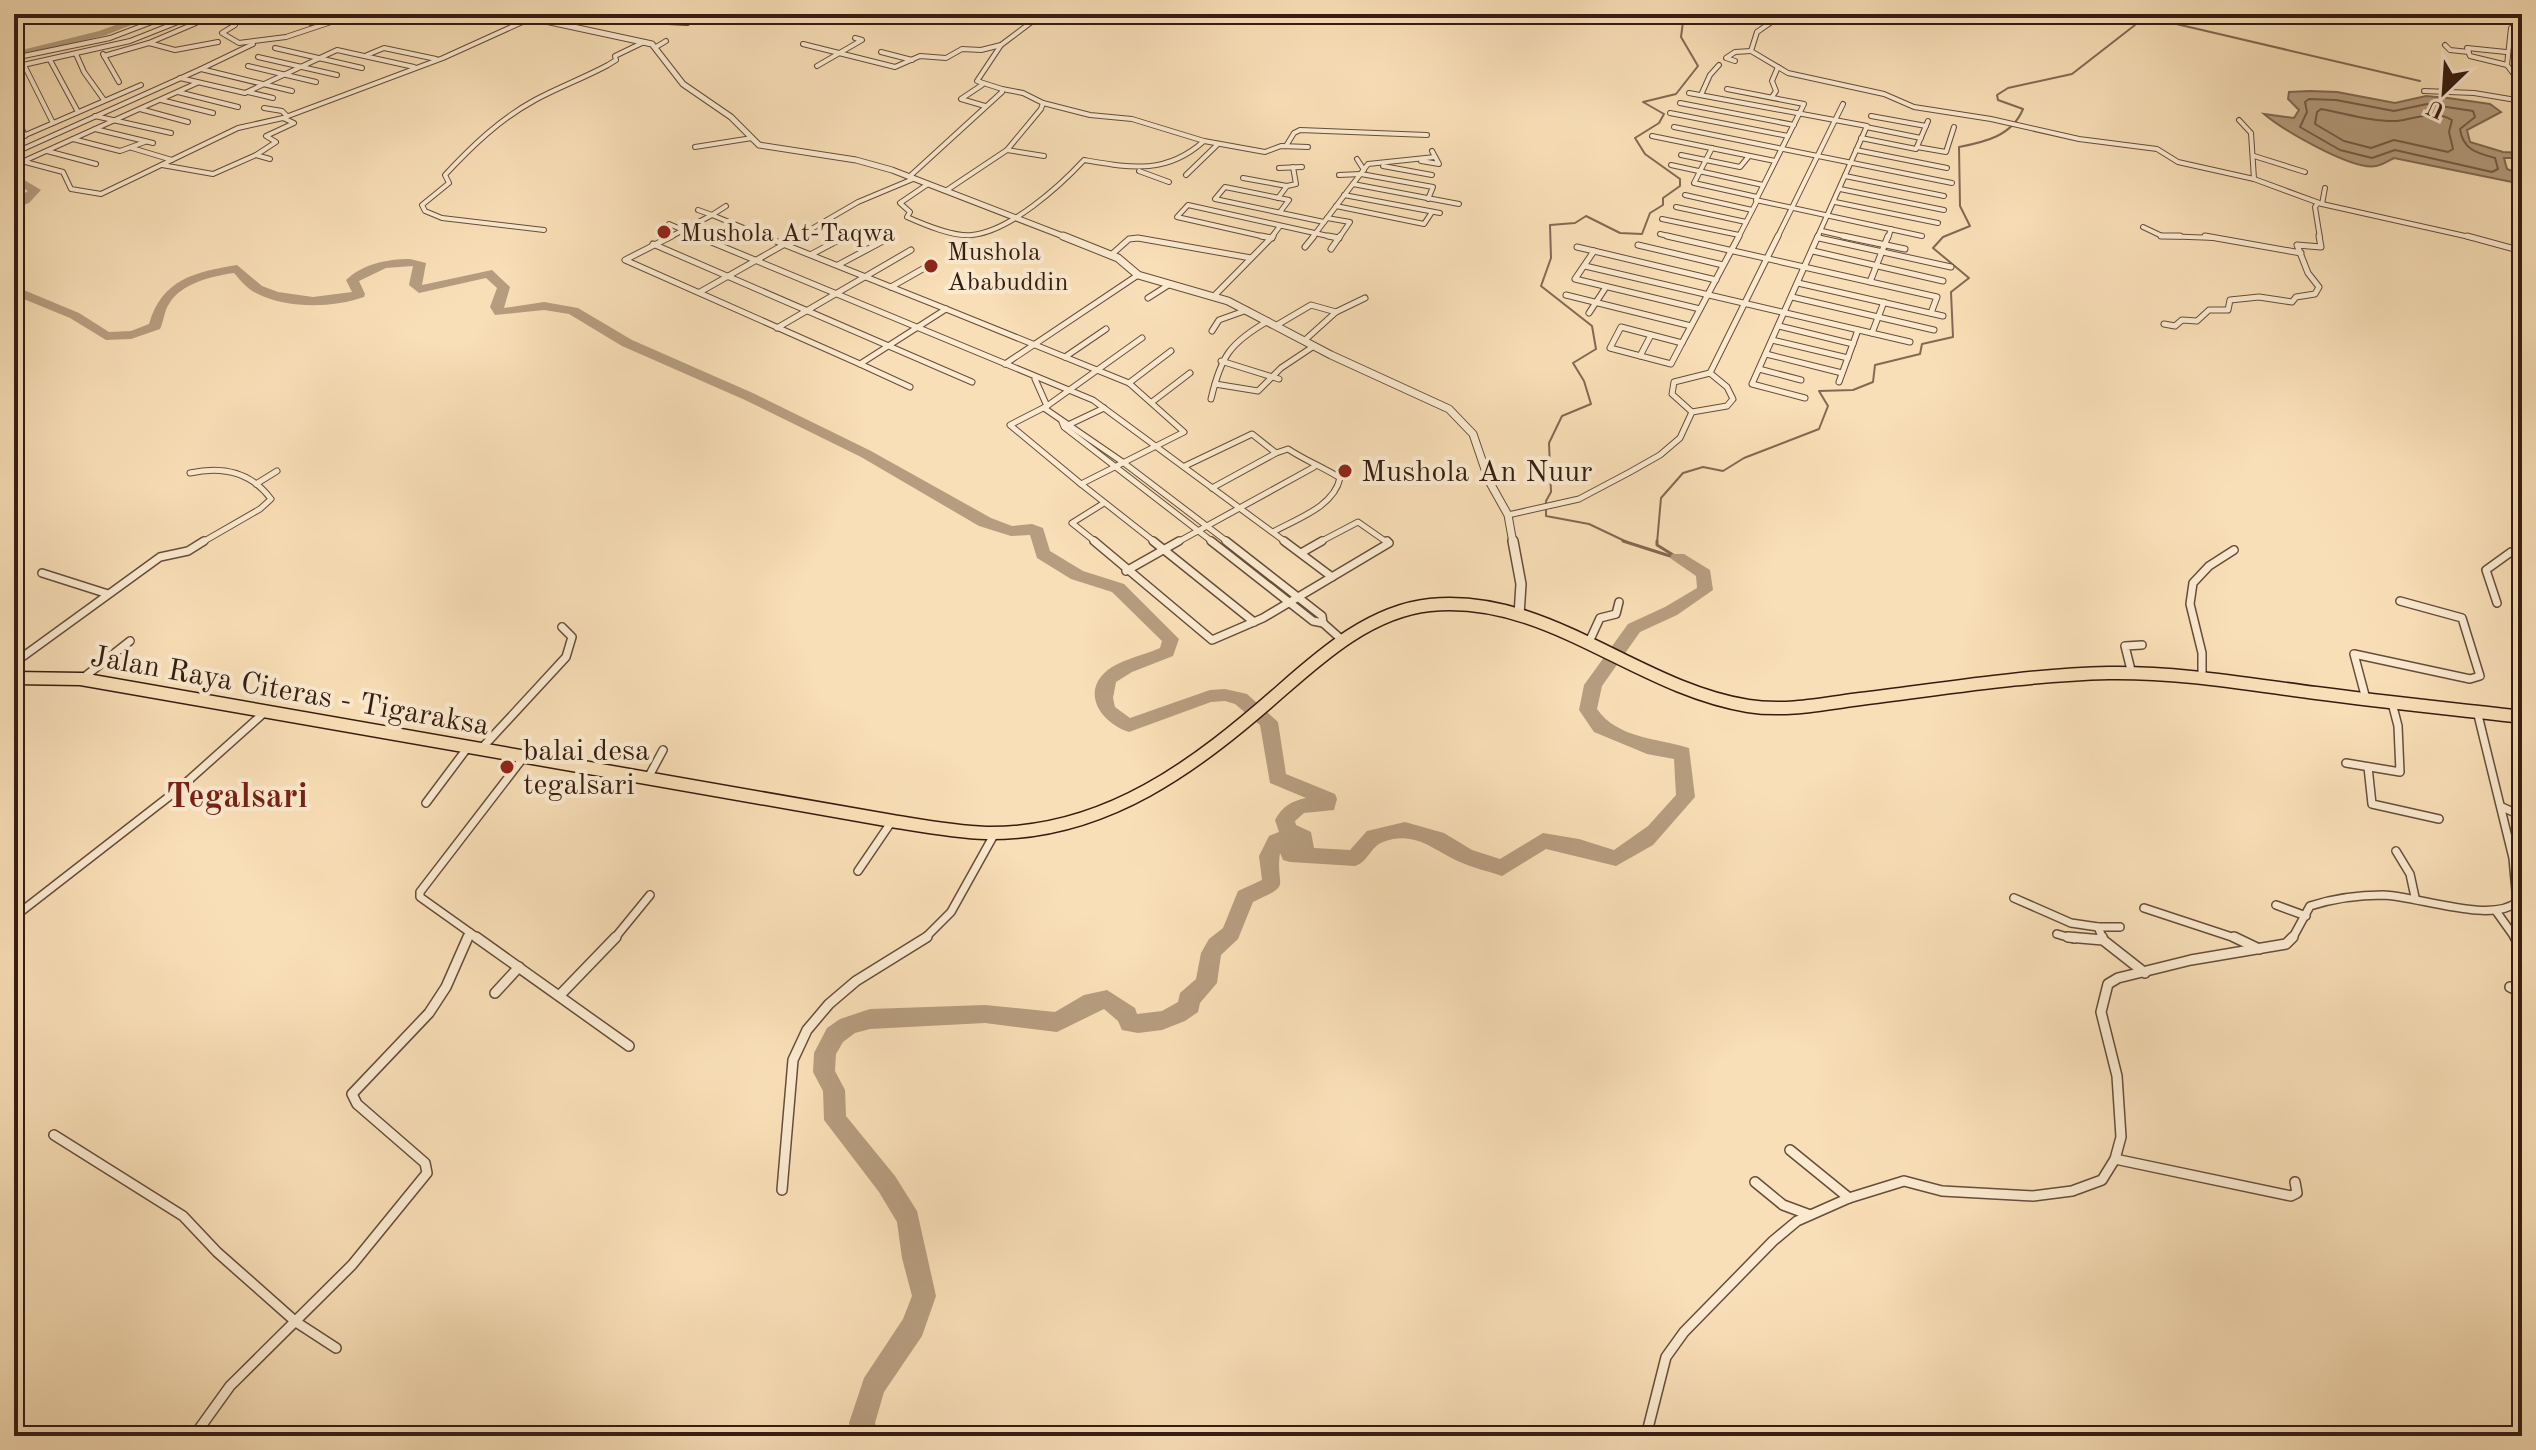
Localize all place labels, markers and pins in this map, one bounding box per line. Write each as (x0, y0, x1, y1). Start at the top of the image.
place label: Mushola At-Taqwa (680, 221, 895, 247)
marker: Mushola At-Taqwa (655, 223, 673, 241)
place label: Mushola Ababuddin (947, 240, 1068, 296)
marker: Mushola Ababuddin (922, 257, 940, 275)
place label: Mushola An Nuur (1361, 458, 1593, 488)
marker: Mushola An Nuur (1336, 462, 1354, 480)
place label: balai desa tegalsari (523, 737, 650, 801)
marker: balai desa tegalsari (498, 758, 516, 776)

